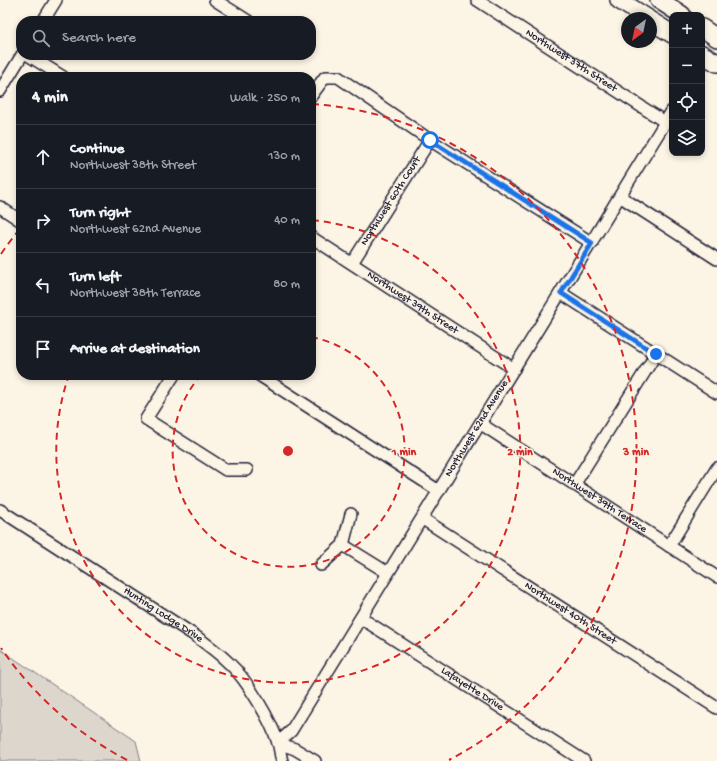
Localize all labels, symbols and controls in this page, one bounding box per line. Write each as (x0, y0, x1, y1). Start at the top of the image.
north arrow (621, 12, 657, 48)
map controls (669, 12, 705, 156)
button: + (669, 12, 705, 48)
search box (16, 16, 316, 60)
icon: search (30, 27, 52, 49)
street label: Northwest 37th Street (523, 27, 620, 96)
text: Search here (62, 29, 136, 47)
button: − (669, 48, 705, 84)
button: locate (669, 84, 705, 120)
text: 4 min (32, 88, 68, 108)
text: Walk · 250 m (230, 91, 300, 106)
button: layers (669, 120, 705, 156)
route start (421, 131, 439, 149)
text: Continue (70, 140, 124, 158)
icon: ahead (32, 146, 54, 168)
text: 130 m (268, 149, 300, 164)
street label: Northwest 60th Court (359, 153, 424, 248)
text: Northwest 38th Street (70, 158, 196, 173)
text: Turn right (70, 204, 130, 222)
icon: right (32, 210, 54, 232)
text: 40 m (274, 213, 300, 228)
text: Northwest 62nd Avenue (70, 222, 201, 237)
text: Turn left (70, 268, 121, 286)
street label: Northwest 39th Street (365, 269, 462, 338)
icon: left (32, 274, 54, 296)
text: 80 m (273, 277, 300, 292)
text: Northwest 38th Terrace (70, 286, 201, 301)
icon: arrive (32, 338, 54, 360)
text: Arrive at destination (70, 340, 200, 358)
route end (647, 345, 665, 363)
street label: Northwest 62nd Avenue (443, 378, 511, 479)
centre of rings (281, 444, 295, 458)
text: 1 min (391, 446, 417, 460)
text: 2 min (507, 446, 533, 460)
text: 3 min (622, 446, 649, 460)
street label: Northwest 39th Terrace (550, 466, 649, 536)
street label: Northwest 40th Street (522, 580, 620, 648)
street label: Hunting Lodge Drive (121, 585, 205, 645)
street label: Lafayette Drive (439, 665, 506, 714)

